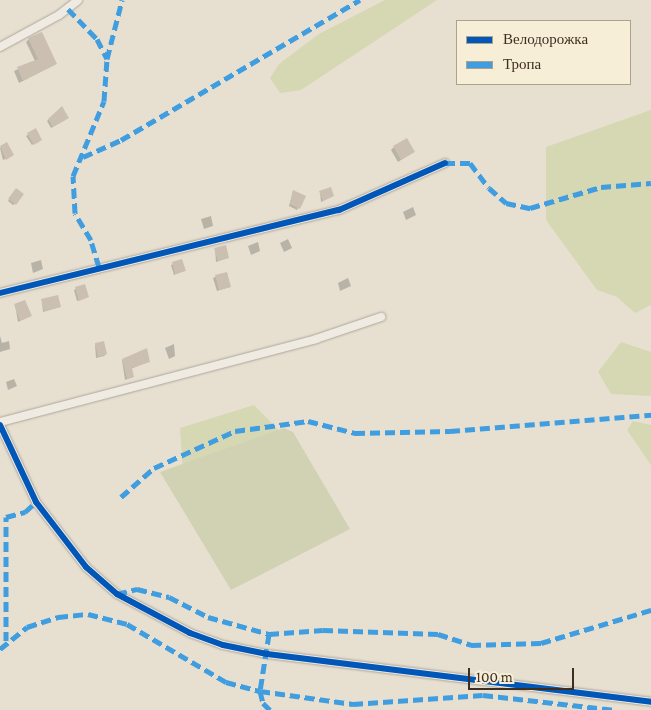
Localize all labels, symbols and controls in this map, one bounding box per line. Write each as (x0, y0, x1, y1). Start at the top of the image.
legend (456, 20, 631, 85)
text: Велодорожка (503, 31, 588, 47)
text: Тропа (503, 56, 541, 72)
scale bar (471, 658, 577, 690)
text: 100 m (476, 669, 513, 685)

